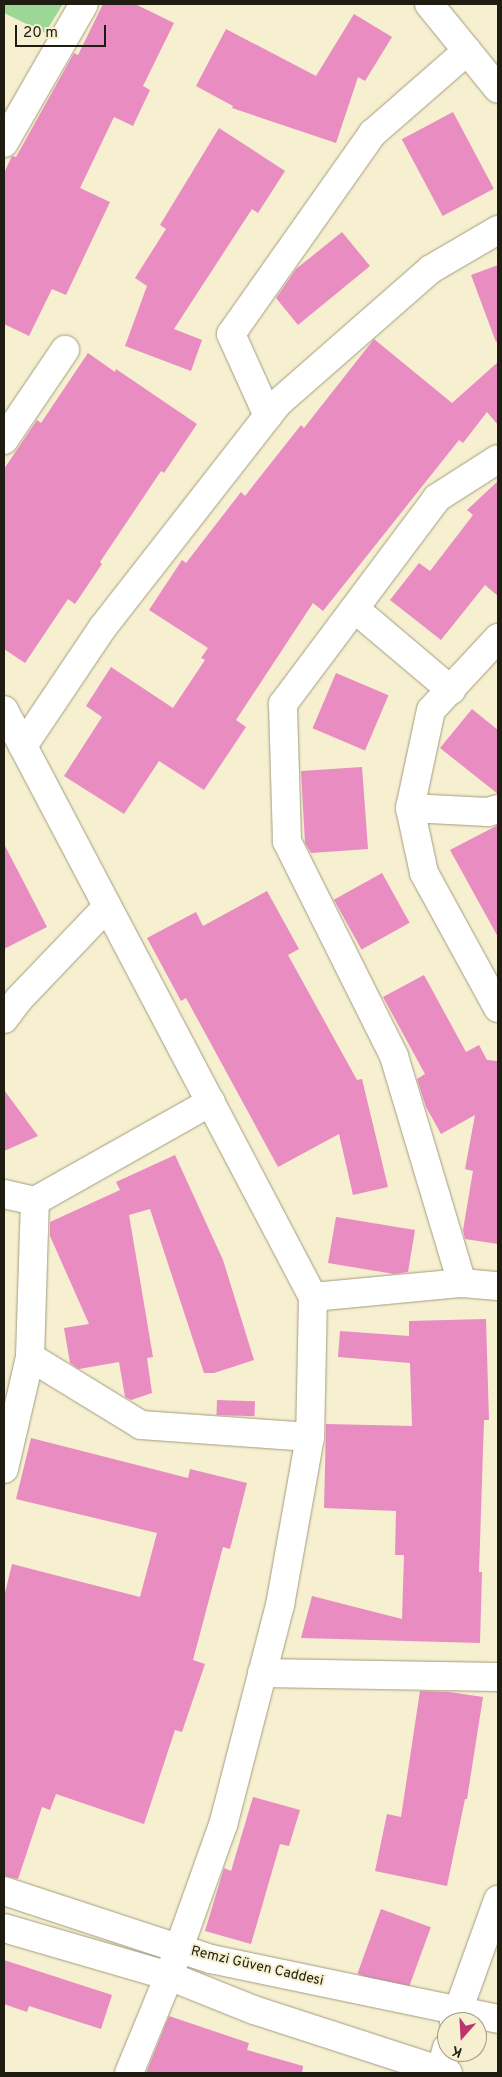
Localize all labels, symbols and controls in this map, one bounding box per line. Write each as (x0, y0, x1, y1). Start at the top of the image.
scale bar (18, 15, 109, 47)
text: 20 m (23, 24, 58, 43)
street label: Remzi Güven Caddesi (189, 1944, 325, 1990)
north arrow (437, 2012, 487, 2062)
text: K (450, 2041, 465, 2060)

